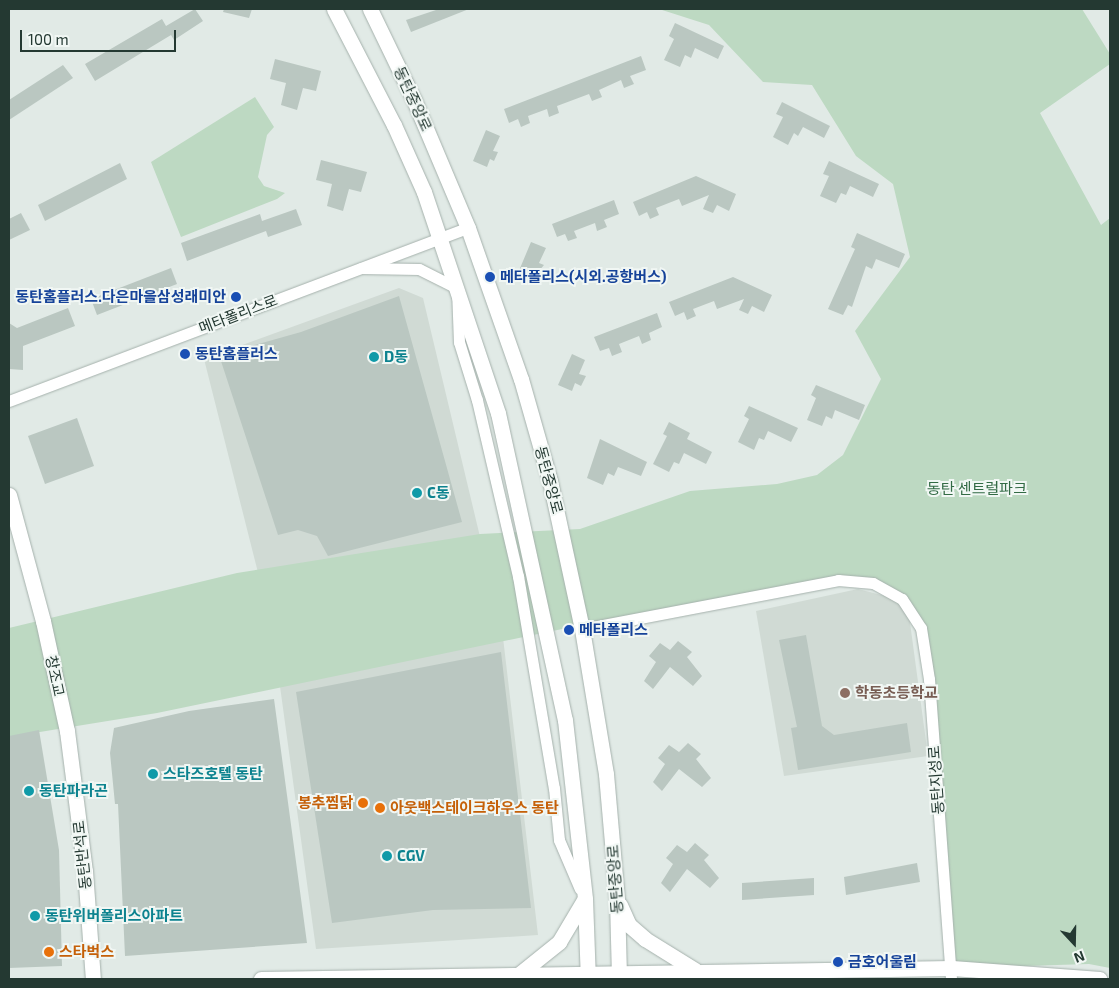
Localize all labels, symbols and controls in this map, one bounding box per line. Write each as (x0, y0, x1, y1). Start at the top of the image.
scale bar (22, 20, 179, 52)
text: 100 m (28, 30, 69, 48)
street label: 동탄중앙로 (390, 64, 436, 134)
place label: 메타폴리스(시외.공항버스) (500, 268, 666, 286)
marker: 메타폴리스(시외.공항버스) (484, 271, 496, 283)
place label: 동탄홈플러스.다은마을삼성래미안 (15, 288, 226, 306)
street label: 메타폴리스로 (196, 291, 280, 337)
marker: 동탄홈플러스.다은마을삼성래미안 (230, 291, 242, 303)
place label: 동탄홈플러스 (195, 345, 278, 363)
marker: 동탄홈플러스 (179, 348, 191, 360)
place label: D동 (384, 348, 408, 366)
marker: D동 (368, 351, 380, 363)
street label: 동탄중앙로 (531, 444, 567, 516)
park label: 동탄 센트럴파크 (927, 480, 1027, 498)
place label: C동 (427, 484, 450, 502)
marker: C동 (411, 487, 423, 499)
place label: 메타폴리스 (579, 621, 648, 639)
marker: 메타폴리스 (563, 624, 575, 636)
street label: 창조교 (42, 654, 68, 698)
place label: 학동초등학교 (855, 684, 938, 702)
marker: 학동초등학교 (839, 687, 851, 699)
street label: 동탄지성로 (925, 745, 947, 815)
place label: 스타즈호텔 동탄 (163, 765, 263, 783)
marker: 스타즈호텔 동탄 (147, 768, 159, 780)
place label: 동탄파라곤 (39, 782, 108, 800)
marker: 동탄파라곤 (23, 785, 35, 797)
place label: 봉추찜닭 (298, 794, 353, 812)
marker: 봉추찜닭 (357, 797, 369, 809)
place label: 아웃백스테이크하우스 동탄 (390, 799, 559, 817)
marker: 아웃백스테이크하우스 동탄 (374, 802, 386, 814)
street label: 동탄반석로 (69, 820, 95, 890)
street label: 동탄중앙로 (604, 844, 626, 914)
place label: CGV (397, 847, 425, 865)
marker: CGV (381, 850, 393, 862)
place label: 동탄위버폴리스아파트 (45, 907, 183, 925)
marker: 동탄위버폴리스아파트 (29, 910, 41, 922)
north arrow (1049, 918, 1099, 968)
place label: 스타벅스 (59, 943, 114, 961)
marker: 스타벅스 (43, 946, 55, 958)
text: N (1072, 948, 1087, 967)
place label: 금호어울림 (848, 953, 917, 971)
marker: 금호어울림 (832, 956, 844, 968)

